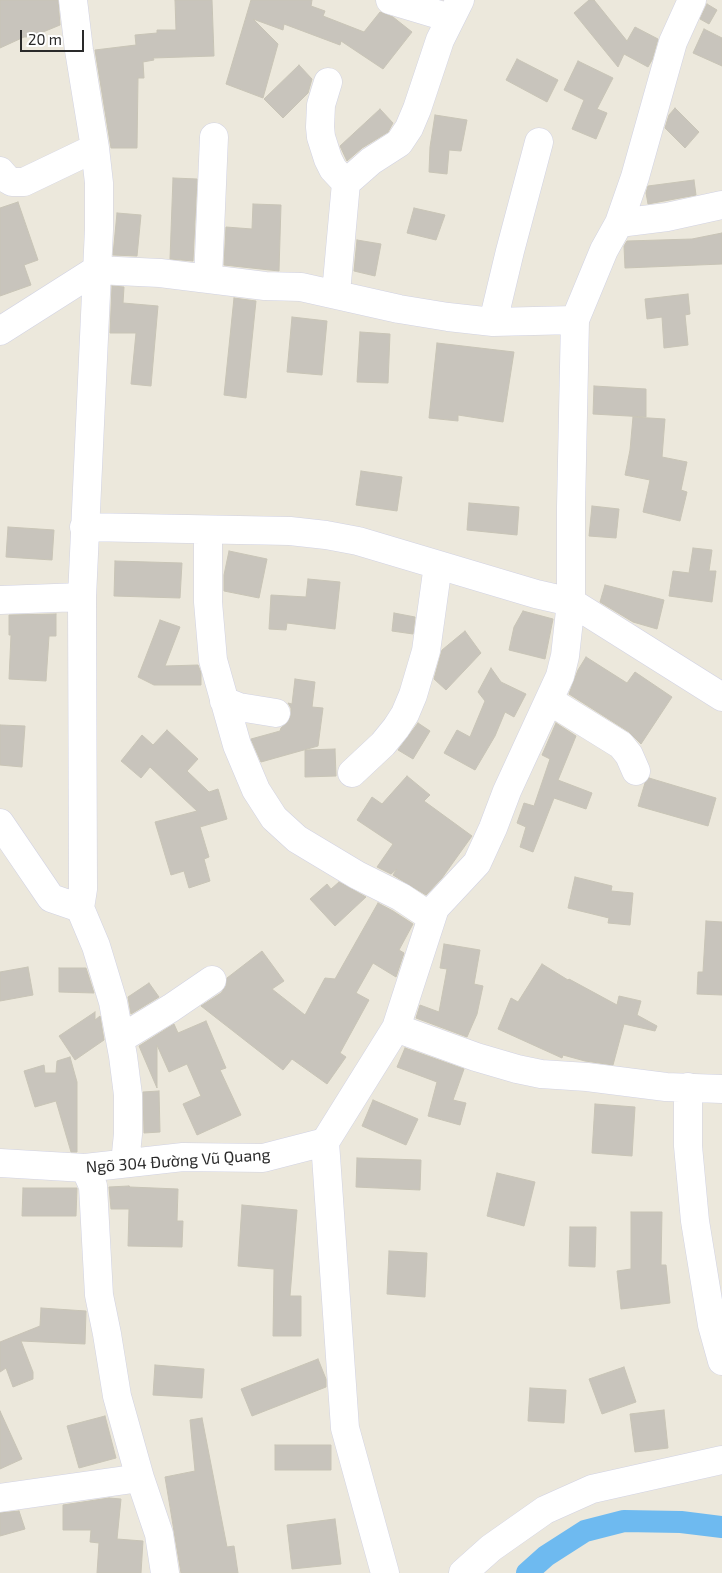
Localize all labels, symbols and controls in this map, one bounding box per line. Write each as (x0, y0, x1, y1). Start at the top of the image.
scale bar (22, 20, 86, 52)
text: 20 m (28, 30, 62, 48)
street label: Ngõ 304 Đường Vũ Quang (85, 1145, 271, 1177)

